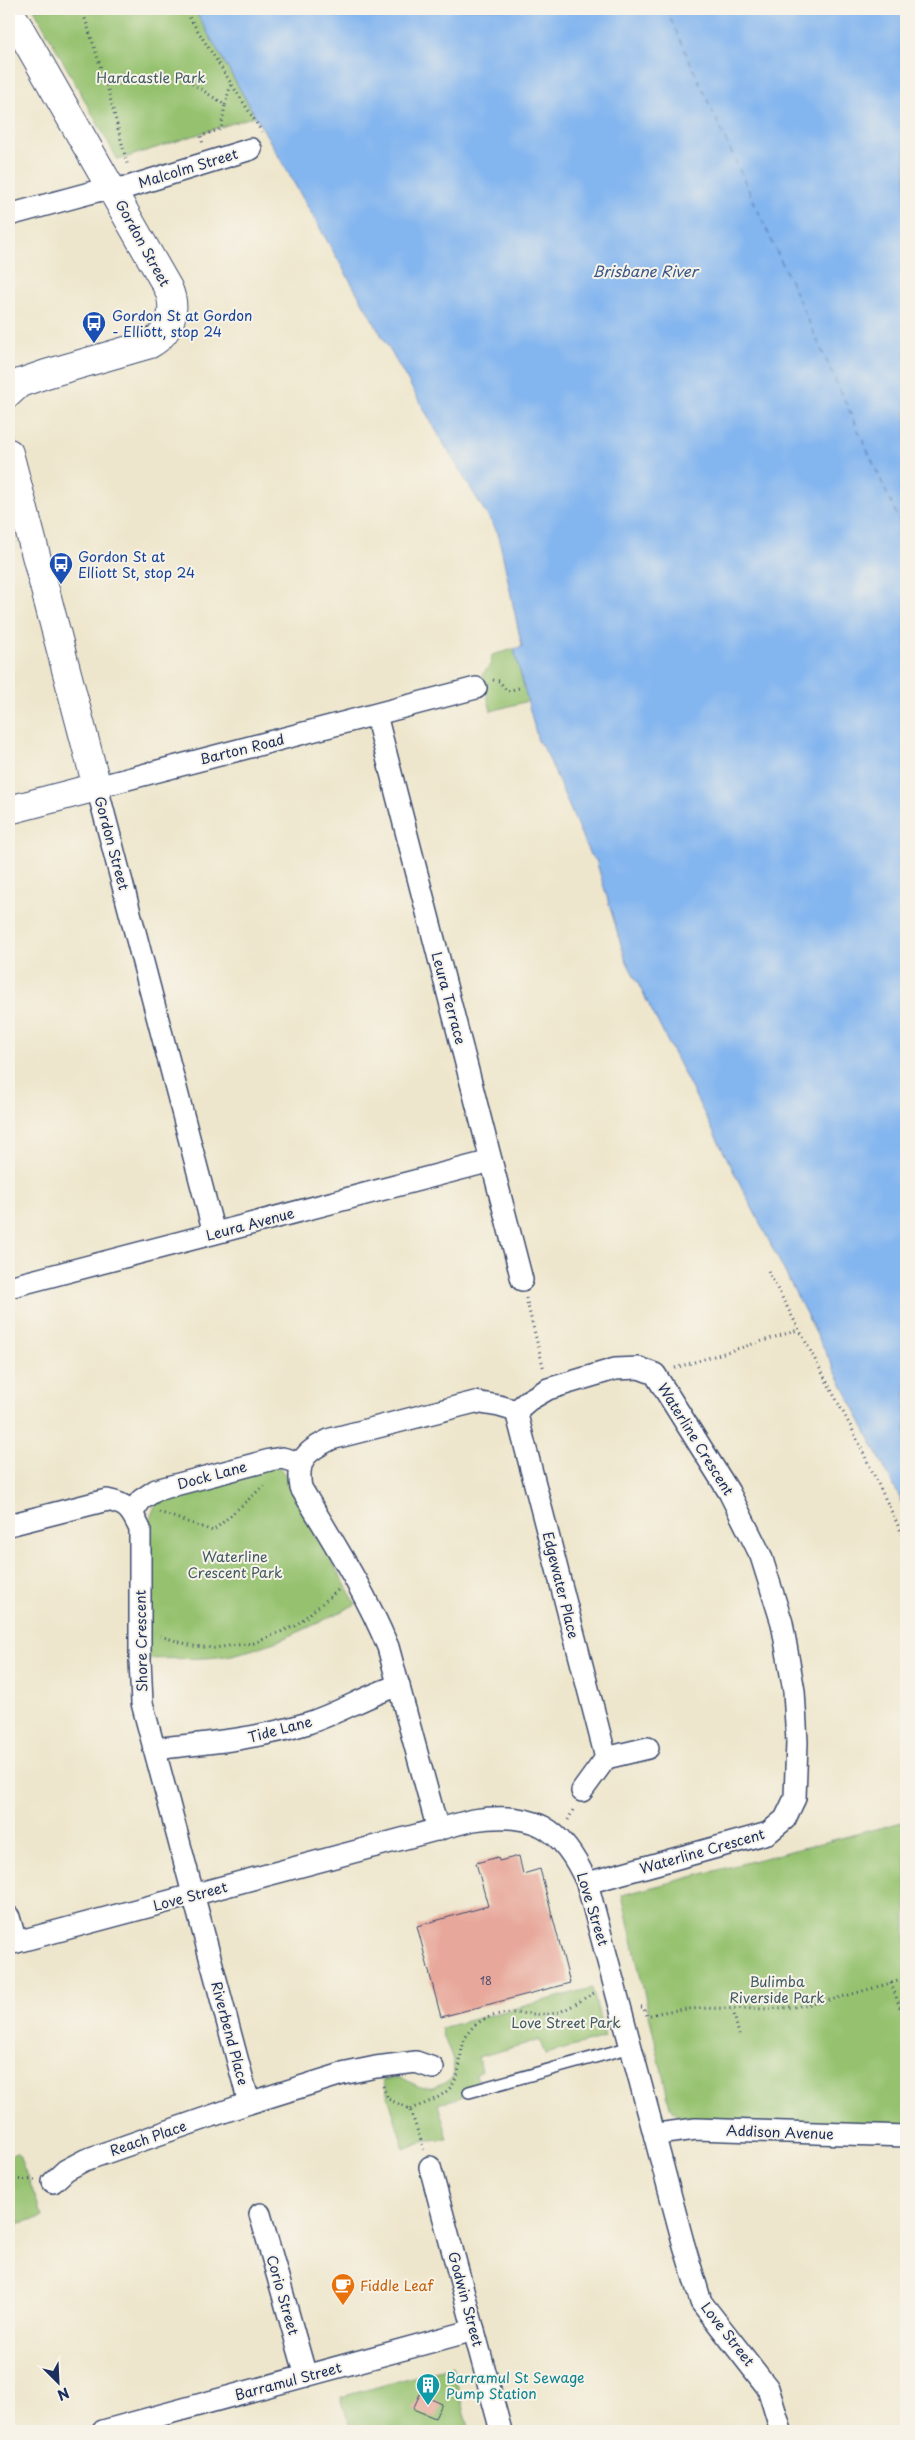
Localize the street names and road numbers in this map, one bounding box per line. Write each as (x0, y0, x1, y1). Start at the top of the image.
street label: Malcolm Street (136, 143, 241, 193)
street label: Gordon Street (110, 196, 176, 290)
street label: Barton Road (197, 728, 287, 770)
street label: Gordon Street (89, 794, 135, 893)
street label: Leura Terrace (427, 949, 471, 1047)
street label: Leura Avenue (203, 1202, 297, 1246)
street label: Waterline Crescent (653, 1379, 739, 1500)
street label: Dock Lane (175, 1456, 249, 1494)
street label: Edgewater Place (538, 1529, 584, 1641)
street label: Shore Crescent (130, 1589, 152, 1692)
street label: Tide Lane (246, 1710, 314, 1748)
street label: Waterline Crescent (637, 1823, 767, 1879)
street label: Love Street (572, 1870, 614, 1949)
street label: Love Street (150, 1876, 230, 1916)
street label: Riverbend Place (206, 1979, 254, 2087)
street label: Reach Place (107, 2115, 189, 2161)
street label: Addison Avenue (726, 2120, 835, 2144)
street label: Godwin Street (443, 2249, 489, 2349)
street label: Corio Street (262, 2253, 305, 2338)
street label: Love Street (696, 2298, 760, 2371)
street label: Barramul Street (232, 2357, 344, 2405)

